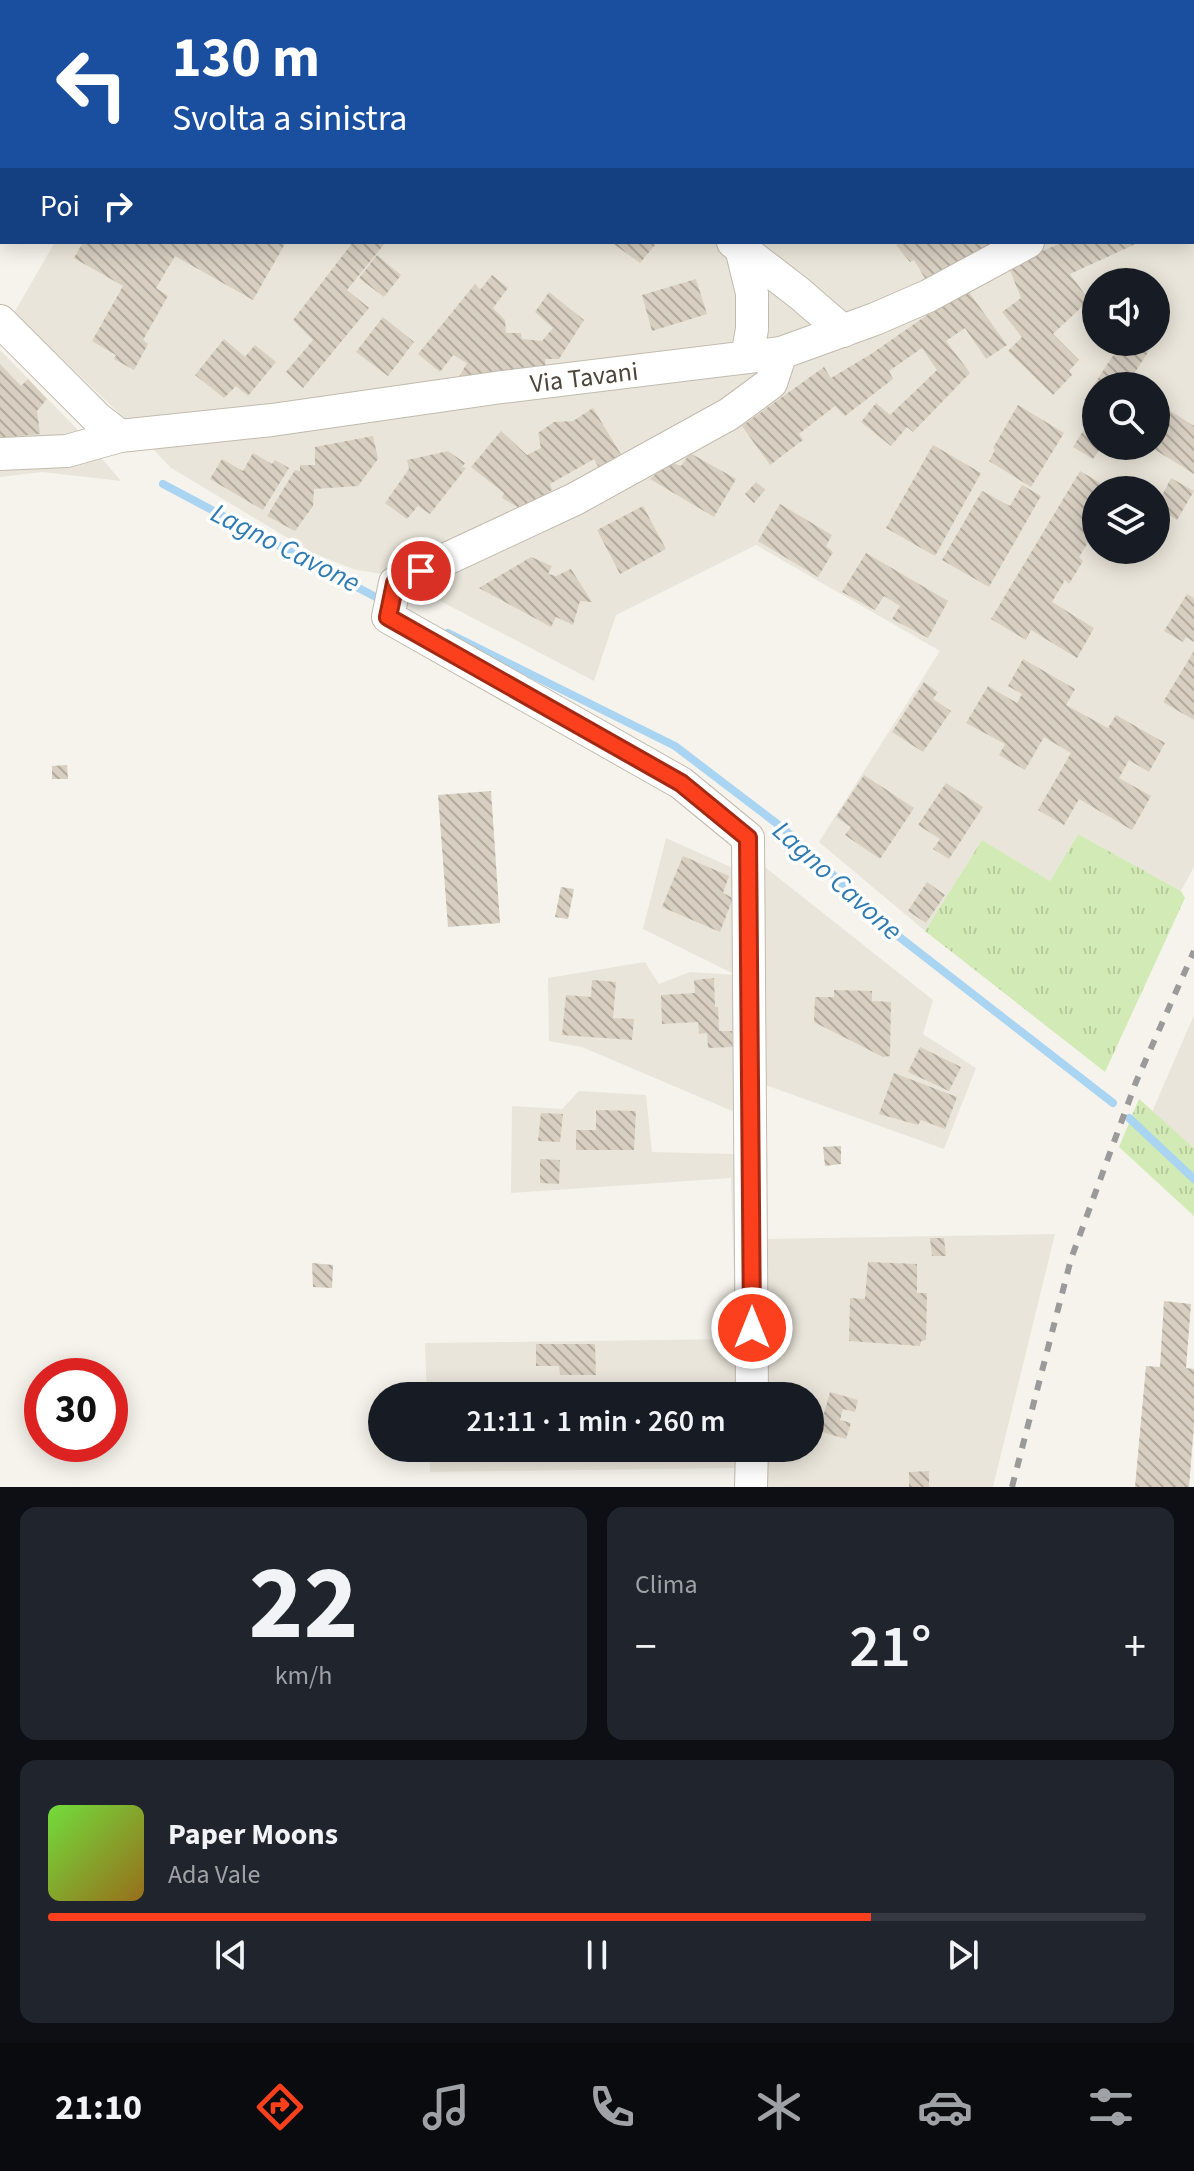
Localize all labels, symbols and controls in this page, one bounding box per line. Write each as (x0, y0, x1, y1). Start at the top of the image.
text: 130 m (172, 19, 320, 98)
icon: left (40, 32, 144, 136)
text: Svolta a sinistra (172, 93, 408, 144)
icon: right (96, 184, 140, 228)
text: Poi (40, 185, 80, 228)
map controls (1082, 268, 1170, 564)
button: sound (1082, 268, 1170, 356)
street label: Via Tavani (528, 353, 640, 402)
button: search (1082, 372, 1170, 460)
button: layers (1082, 476, 1170, 564)
water label: Lagno Cavone (204, 493, 367, 603)
pin (387, 537, 455, 605)
icon: arrive (399, 549, 443, 593)
water label: Lagno Cavone (764, 812, 911, 950)
position arrow (710, 1286, 794, 1370)
speed limit sign: 30 (24, 1358, 128, 1462)
text: 21:11 · 1 min · 260 m (466, 1400, 726, 1443)
text: 22 (249, 1531, 358, 1679)
text: Clima (635, 1566, 698, 1603)
text: 21° (849, 1605, 932, 1690)
text: − (635, 1616, 657, 1679)
text: + (1124, 1616, 1146, 1679)
text: km/h (275, 1657, 332, 1694)
text: Paper Moons (168, 1813, 338, 1856)
text: Ada Vale (168, 1856, 260, 1893)
icon: previous (209, 1933, 253, 1977)
icon: pause (575, 1933, 619, 1977)
icon: next (941, 1933, 985, 1977)
icon: directions (252, 2079, 308, 2135)
icon: music (418, 2079, 474, 2135)
icon: phone (584, 2079, 640, 2135)
icon: climate (751, 2079, 807, 2135)
icon: car (917, 2079, 973, 2135)
icon: filters (1083, 2079, 1139, 2135)
text: 21:10 (55, 2082, 142, 2133)

